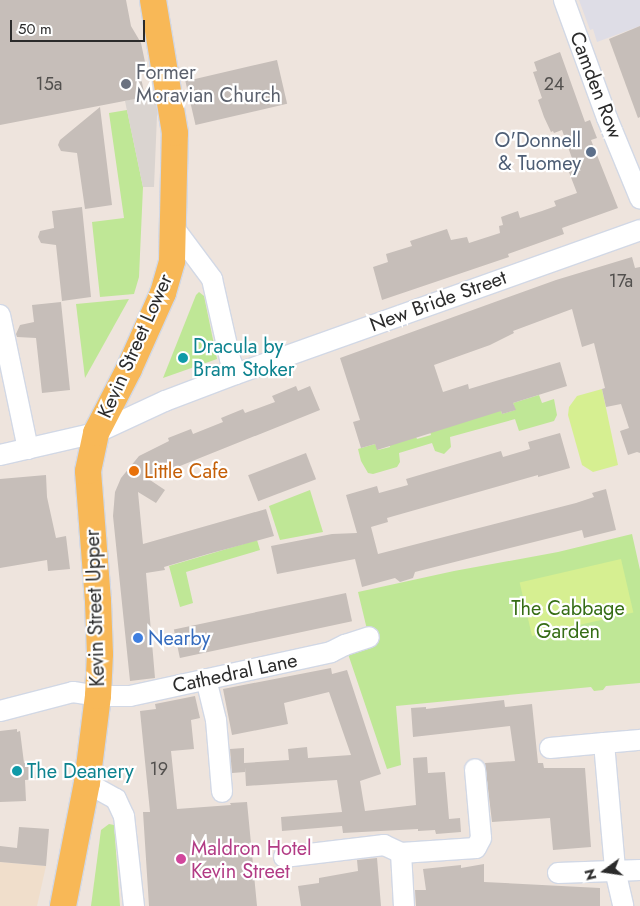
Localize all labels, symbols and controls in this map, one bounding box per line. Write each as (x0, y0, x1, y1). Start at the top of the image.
scale bar (12, 10, 148, 42)
text: 50 m (18, 18, 52, 40)
street label: Camden Row (565, 28, 627, 142)
place label: Former Moravian Church (136, 60, 281, 107)
house number: 15a (36, 73, 62, 95)
house number: 24 (544, 73, 564, 95)
marker: Former Moravian Church (120, 78, 132, 90)
place label: O'Donnell & Tuomey (494, 128, 581, 175)
marker: O'Donnell & Tuomey (585, 146, 597, 158)
street label: New Bride Street (366, 265, 510, 337)
street label: Kevin Street Lower (93, 270, 177, 422)
house number: 17a (609, 270, 633, 292)
place label: Dracula by Bram Stoker (193, 334, 295, 381)
marker: Dracula by Bram Stoker (177, 352, 189, 364)
place label: Little Cafe (144, 459, 228, 483)
marker: Little Cafe (128, 465, 140, 477)
street label: Kevin Street Upper (80, 529, 110, 687)
park label: The Cabbage Garden (511, 597, 625, 644)
place label: Nearby (148, 626, 210, 650)
marker: Nearby (132, 632, 144, 644)
street label: Cathedral Lane (170, 648, 300, 698)
house number: 19 (150, 758, 168, 780)
place label: The Deanery (27, 759, 134, 783)
marker: The Deanery (11, 765, 23, 777)
place label: Maldron Hotel Kevin Street (191, 836, 312, 883)
north arrow (580, 846, 630, 896)
marker: Maldron Hotel Kevin Street (175, 853, 187, 865)
text: N (579, 867, 601, 882)

